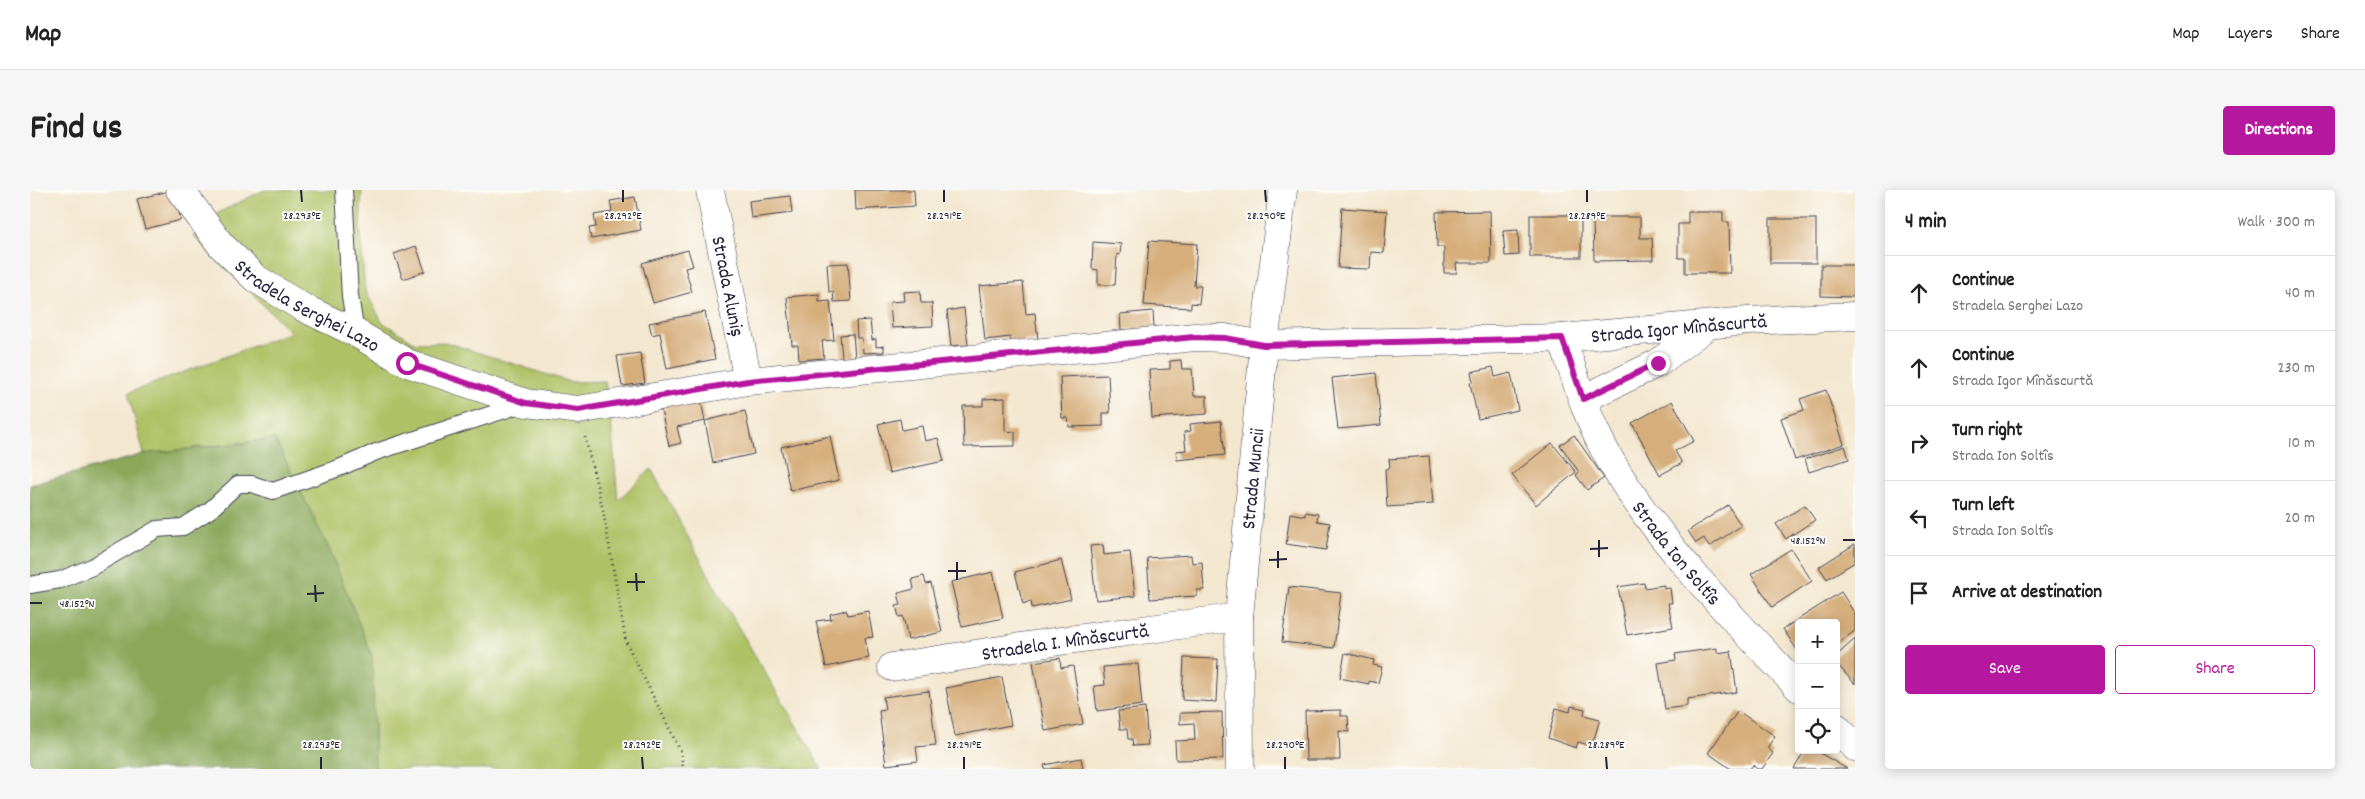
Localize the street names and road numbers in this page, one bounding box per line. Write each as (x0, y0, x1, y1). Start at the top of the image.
street label: Strada Aluniș (702, 234, 750, 339)
street label: Stradela Serghei Lazo (227, 254, 384, 361)
street label: Strada Igor Mînăscurtă (1590, 309, 1768, 352)
street label: Strada Muncii (1236, 427, 1273, 531)
street label: Strada Ion Soltîs (1624, 496, 1726, 613)
street label: Stradela I. Mînăscurtă (980, 618, 1151, 670)

